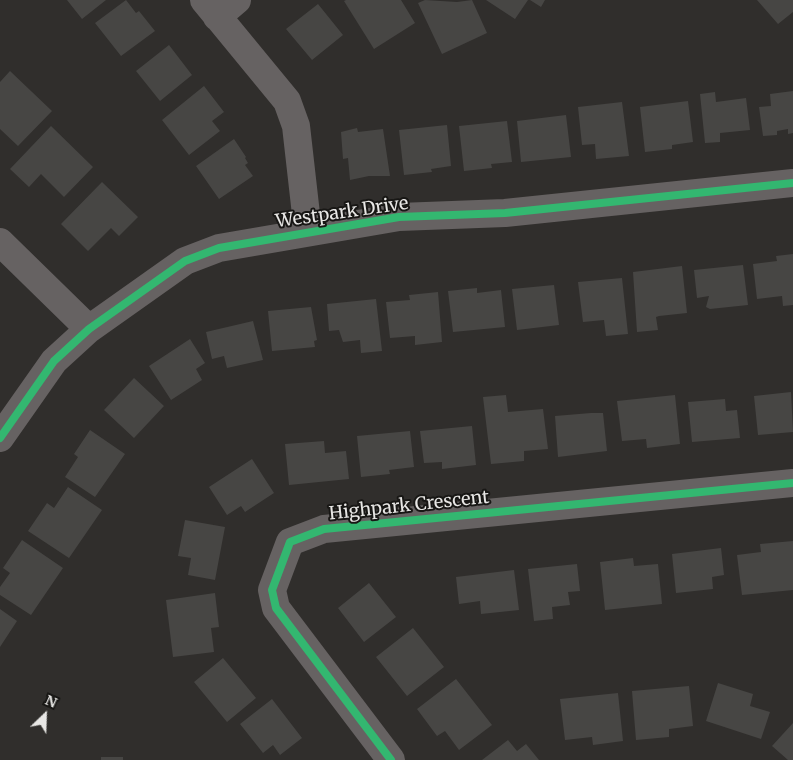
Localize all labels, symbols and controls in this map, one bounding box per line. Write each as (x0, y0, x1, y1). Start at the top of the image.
street label: Westpark Drive (274, 193, 410, 233)
street label: Highpark Crescent (328, 487, 490, 525)
north arrow (20, 690, 70, 740)
text: N (42, 691, 60, 712)

